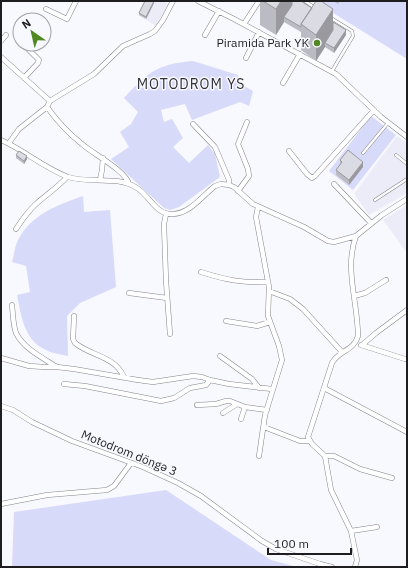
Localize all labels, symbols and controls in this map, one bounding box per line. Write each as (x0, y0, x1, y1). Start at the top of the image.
north arrow (12, 12, 52, 52)
text: N (19, 16, 34, 32)
place label: Piramida Park YK (216, 35, 309, 50)
marker: Piramida Park YK (312, 38, 322, 48)
district label: MOTODROM YS (137, 75, 245, 93)
street label: Motodrom döngə 3 (79, 426, 179, 479)
scale bar (268, 530, 351, 556)
text: 100 m (274, 536, 309, 551)

